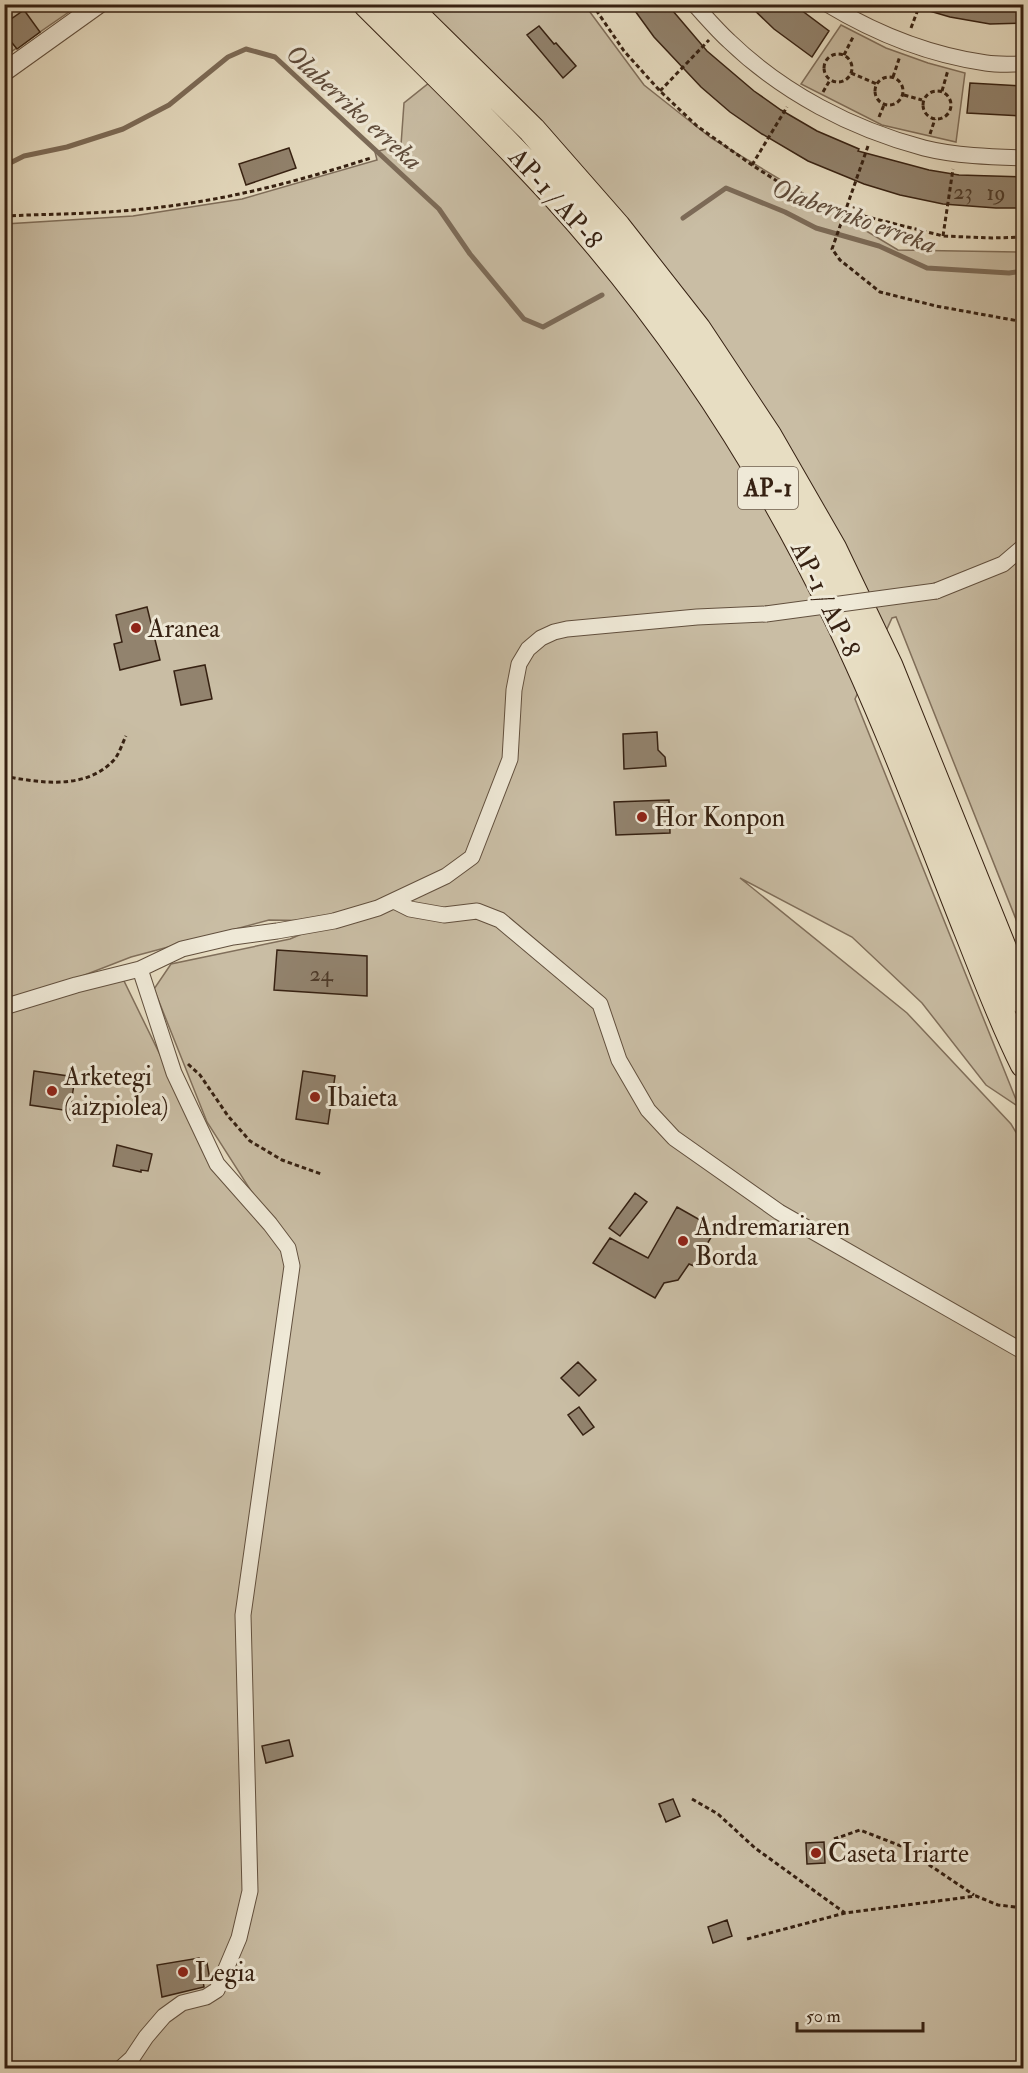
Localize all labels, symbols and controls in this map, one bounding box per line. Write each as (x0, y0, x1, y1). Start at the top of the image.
water label: Olaberriko erreka (278, 37, 429, 177)
street label: AP-1 / AP-8 (501, 141, 609, 256)
water label: Olaberriko erreka (767, 171, 941, 262)
house number: 23 (953, 178, 973, 206)
house number: 19 (986, 179, 1006, 207)
road number: AP-1 (738, 467, 798, 509)
street label: AP-1 / AP-8 (783, 536, 867, 662)
place label: Aranea (147, 613, 220, 645)
marker: Aranea (129, 621, 143, 635)
place label: Hor Konpon (654, 802, 785, 835)
marker: Hor Konpon (635, 810, 649, 824)
house number: 24 (309, 960, 334, 988)
place label: Arketegi (aizpiolea) (63, 1061, 169, 1124)
place label: Ibaieta (327, 1082, 398, 1114)
marker: Arketegi (aizpiolea) (45, 1084, 59, 1098)
marker: Ibaieta (308, 1090, 322, 1104)
place label: Andremariaren Borda (694, 1211, 850, 1273)
marker: Andremariaren Borda (676, 1234, 690, 1248)
place label: Caseta Iriarte (828, 1838, 969, 1870)
marker: Caseta Iriarte (809, 1846, 823, 1860)
place label: Legia (195, 1957, 255, 1989)
marker: Legia (176, 1965, 190, 1979)
scale bar (797, 1995, 923, 2033)
text: 50 m (806, 2005, 841, 2028)

